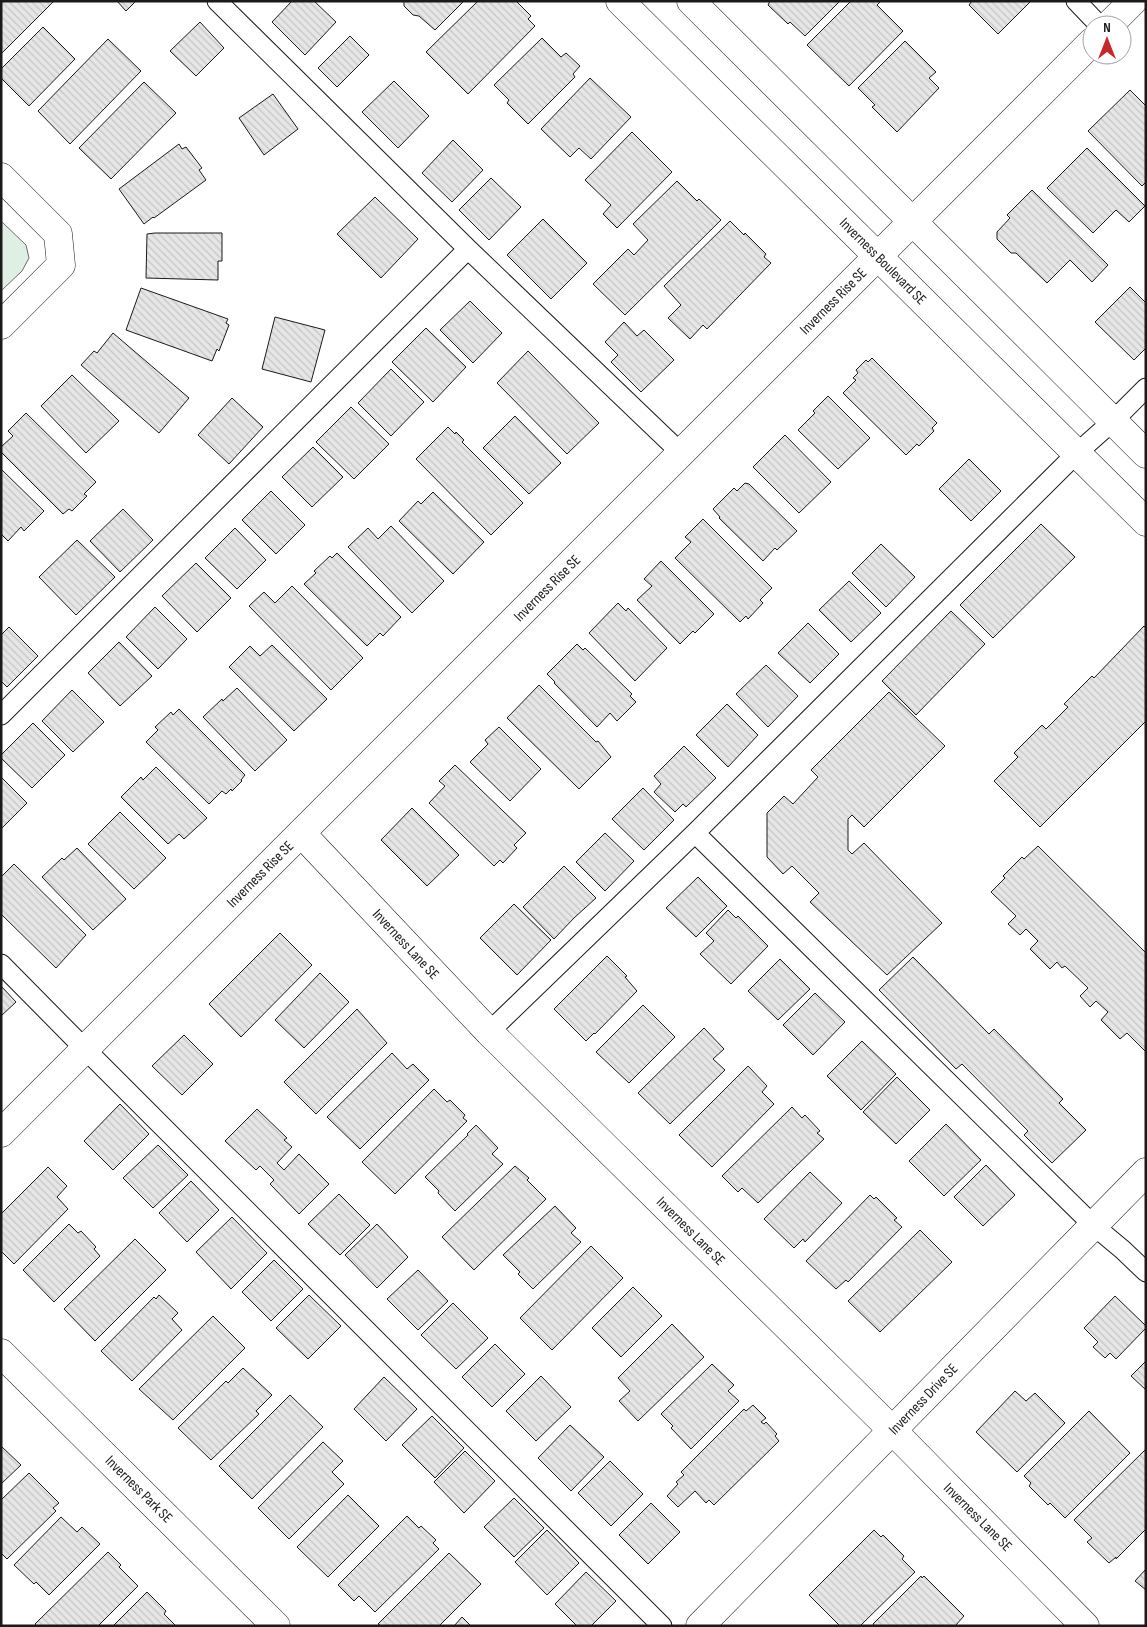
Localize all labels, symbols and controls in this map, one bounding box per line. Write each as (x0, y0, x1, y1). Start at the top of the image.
north arrow (1082, 15, 1132, 65)
text: N (1103, 19, 1111, 36)
street label: Inverness Boulevard SE (835, 214, 930, 309)
street label: Inverness Rise SE (796, 264, 871, 339)
street label: Inverness Rise SE (510, 551, 585, 626)
street label: Inverness Rise SE (223, 837, 298, 912)
street label: Inverness Lane SE (368, 905, 443, 984)
street label: Inverness Lane SE (652, 1193, 729, 1270)
street label: Inverness Drive SE (885, 1360, 962, 1439)
street label: Inverness Park SE (101, 1452, 176, 1527)
street label: Inverness Lane SE (939, 1479, 1016, 1556)

